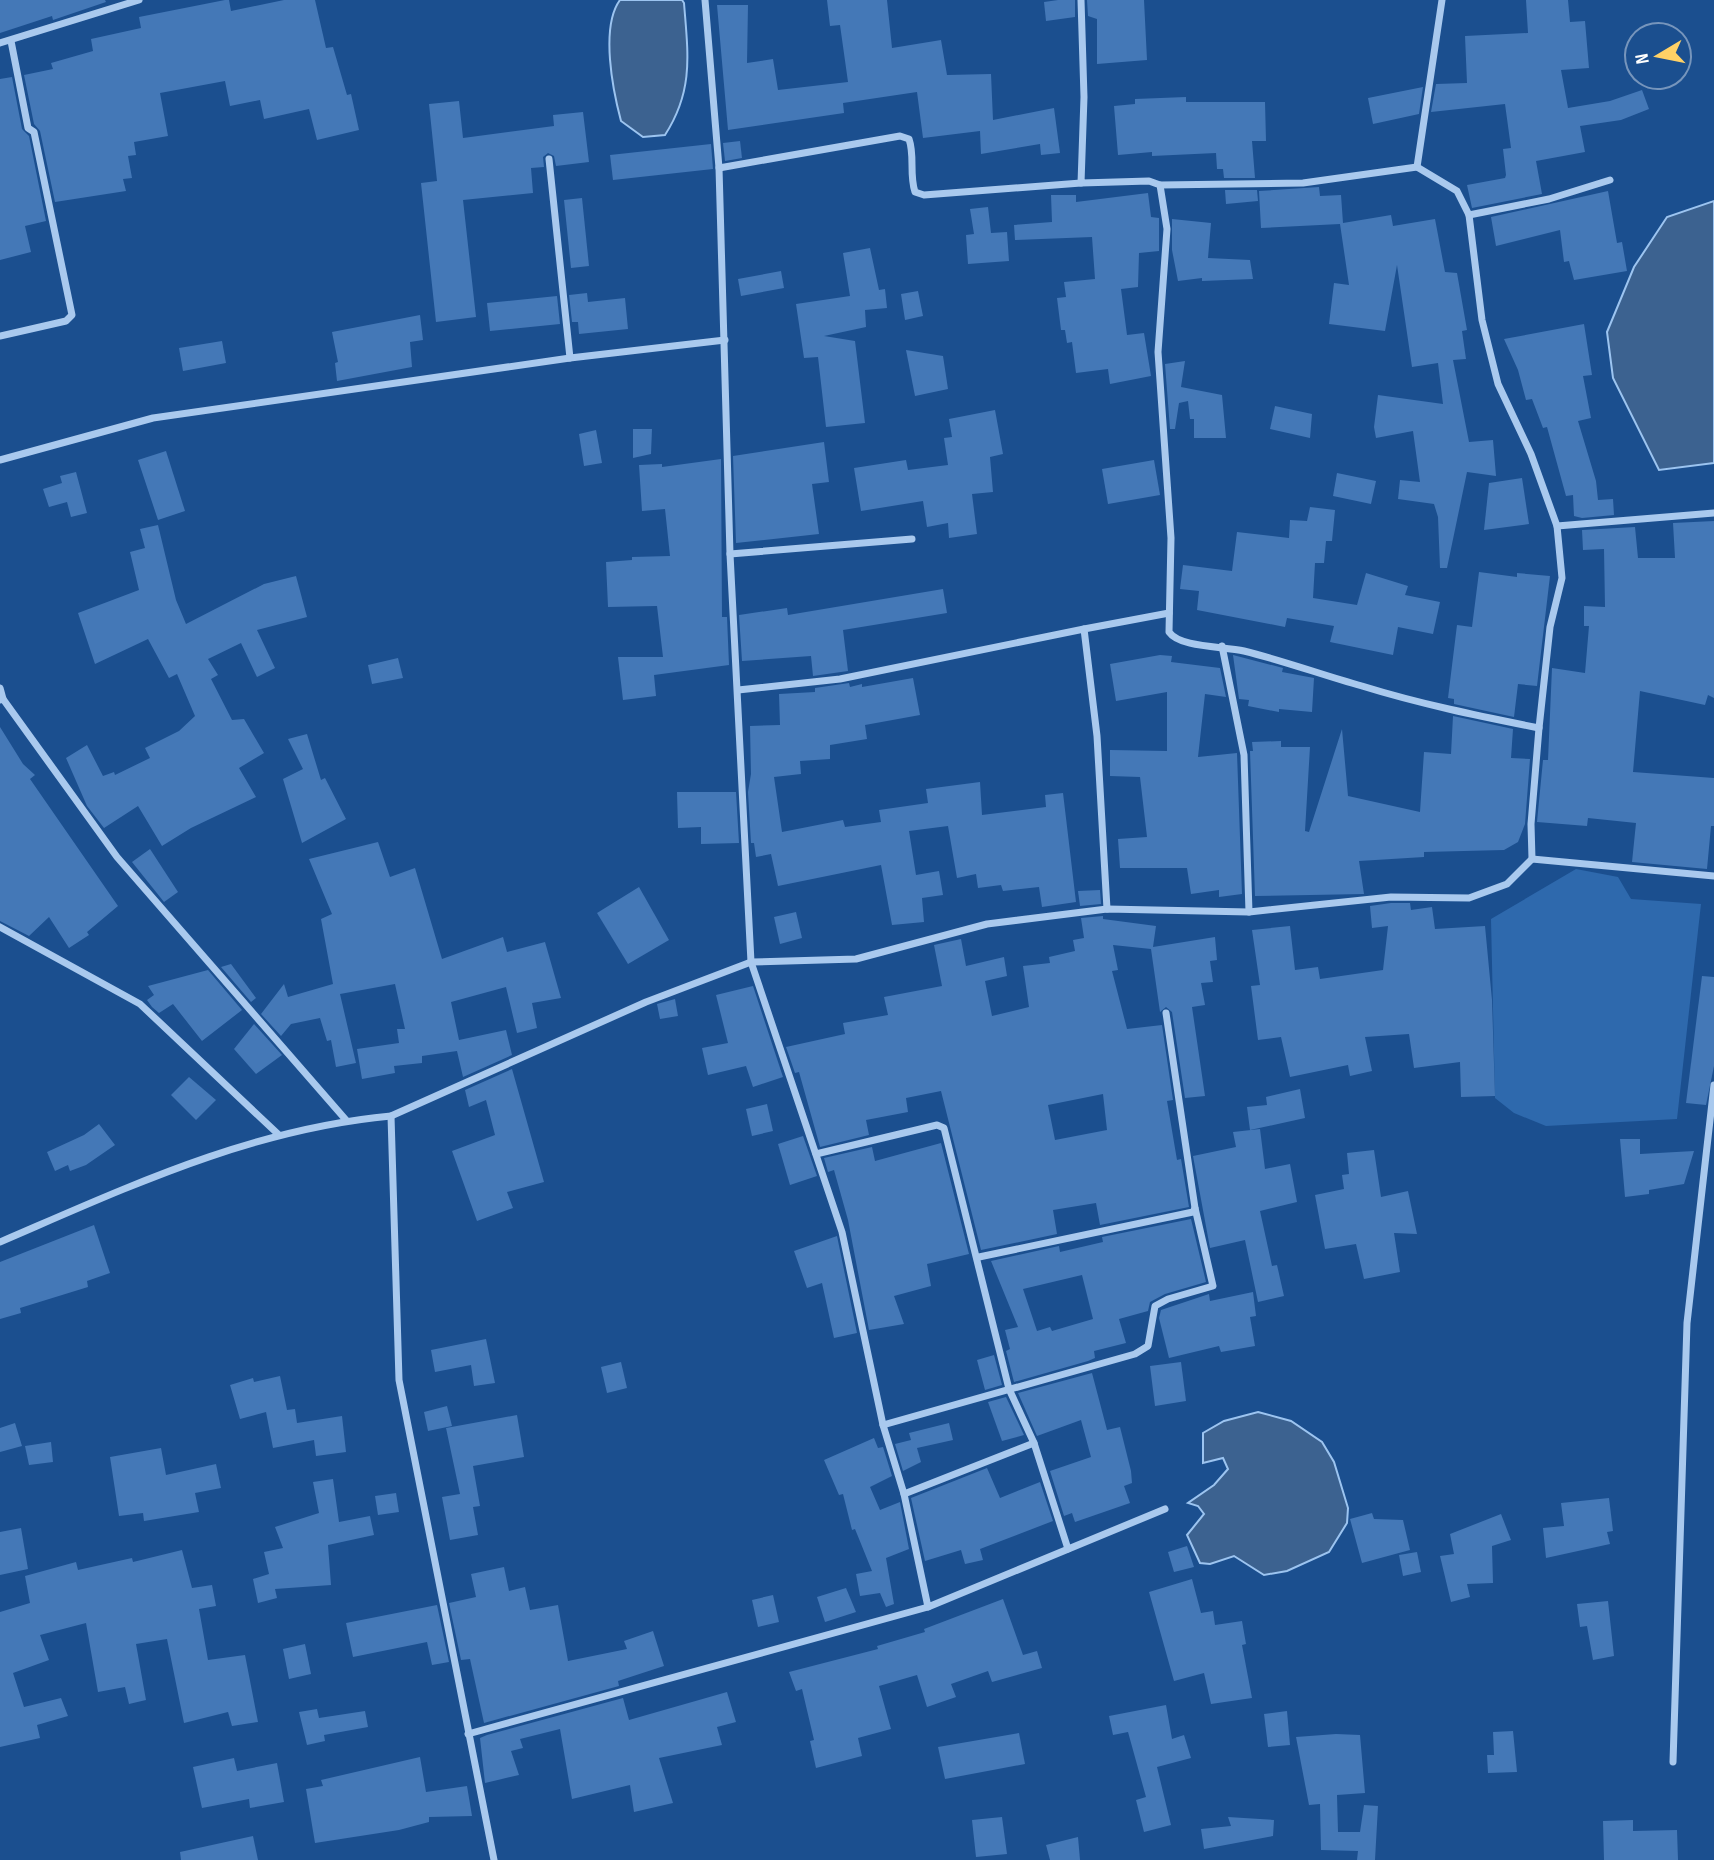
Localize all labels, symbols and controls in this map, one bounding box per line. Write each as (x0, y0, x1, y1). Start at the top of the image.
north arrow (1623, 21, 1693, 91)
text: N (1631, 52, 1655, 66)

